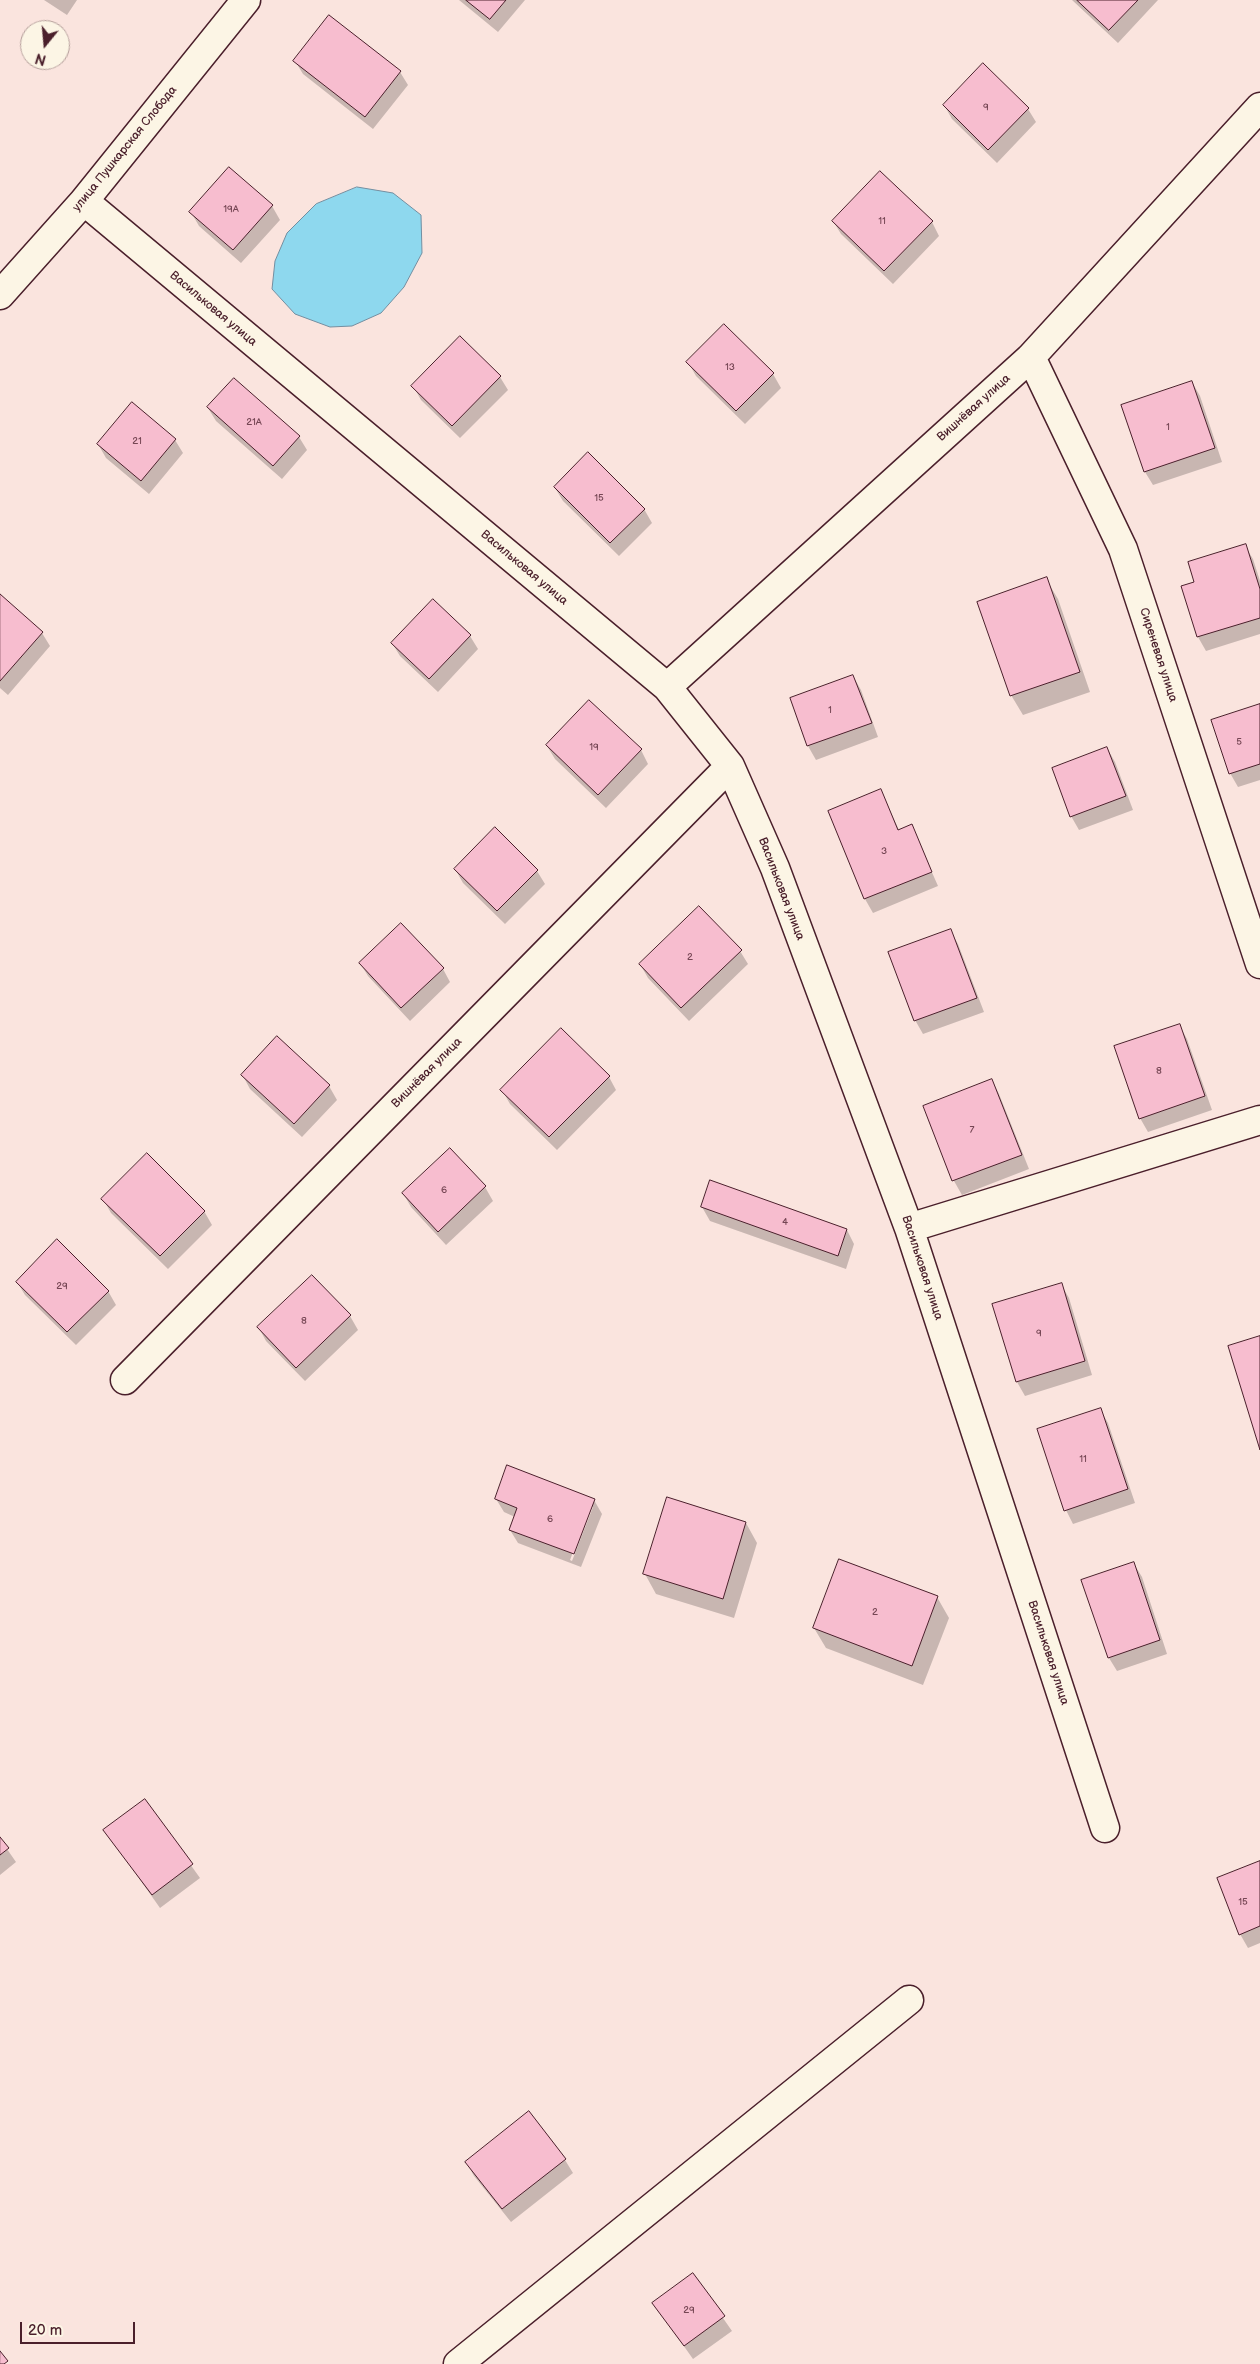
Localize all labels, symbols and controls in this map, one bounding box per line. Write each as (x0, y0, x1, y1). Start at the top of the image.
north arrow (20, 20, 70, 70)
text: N (33, 49, 48, 69)
street label: улица Пушкарская Слобода (70, 83, 180, 215)
house number: 9 (983, 101, 989, 113)
house number: 19А (223, 203, 239, 215)
house number: 11 (878, 215, 886, 227)
street label: Васильковая улица (167, 268, 259, 350)
house number: 13 (725, 361, 735, 373)
street label: Вишнёвая улица (934, 371, 1014, 445)
house number: 21А (246, 416, 262, 428)
house number: 1 (1166, 421, 1170, 433)
house number: 21 (132, 435, 142, 447)
house number: 15 (594, 492, 604, 504)
street label: Васильковая улица (478, 527, 570, 609)
street label: Сиреневая улица (1136, 606, 1180, 704)
house number: 1 (828, 704, 832, 716)
house number: 5 (1236, 736, 1242, 748)
house number: 19 (589, 741, 599, 753)
street label: Васильковая улица (755, 836, 807, 942)
house number: 3 (881, 845, 887, 857)
house number: 2 (687, 951, 693, 963)
street label: Вишнёвая улица (389, 1035, 465, 1111)
house number: 8 (1156, 1065, 1162, 1077)
house number: 7 (970, 1124, 974, 1136)
house number: 6 (441, 1184, 447, 1196)
street label: Васильковая улица (898, 1214, 946, 1322)
house number: 4 (782, 1216, 788, 1228)
house number: 29 (56, 1280, 68, 1292)
house number: 8 (301, 1315, 307, 1327)
house number: 9 (1036, 1327, 1042, 1339)
house number: 11 (1079, 1453, 1087, 1465)
house number: 6 (547, 1513, 553, 1525)
street label: Васильковая улица (1024, 1599, 1072, 1707)
house number: 2 (872, 1606, 878, 1618)
house number: 15 (1238, 1896, 1248, 1908)
house number: 29 (683, 2304, 695, 2316)
scale bar (22, 2312, 138, 2344)
text: 20 m (28, 2321, 62, 2340)

